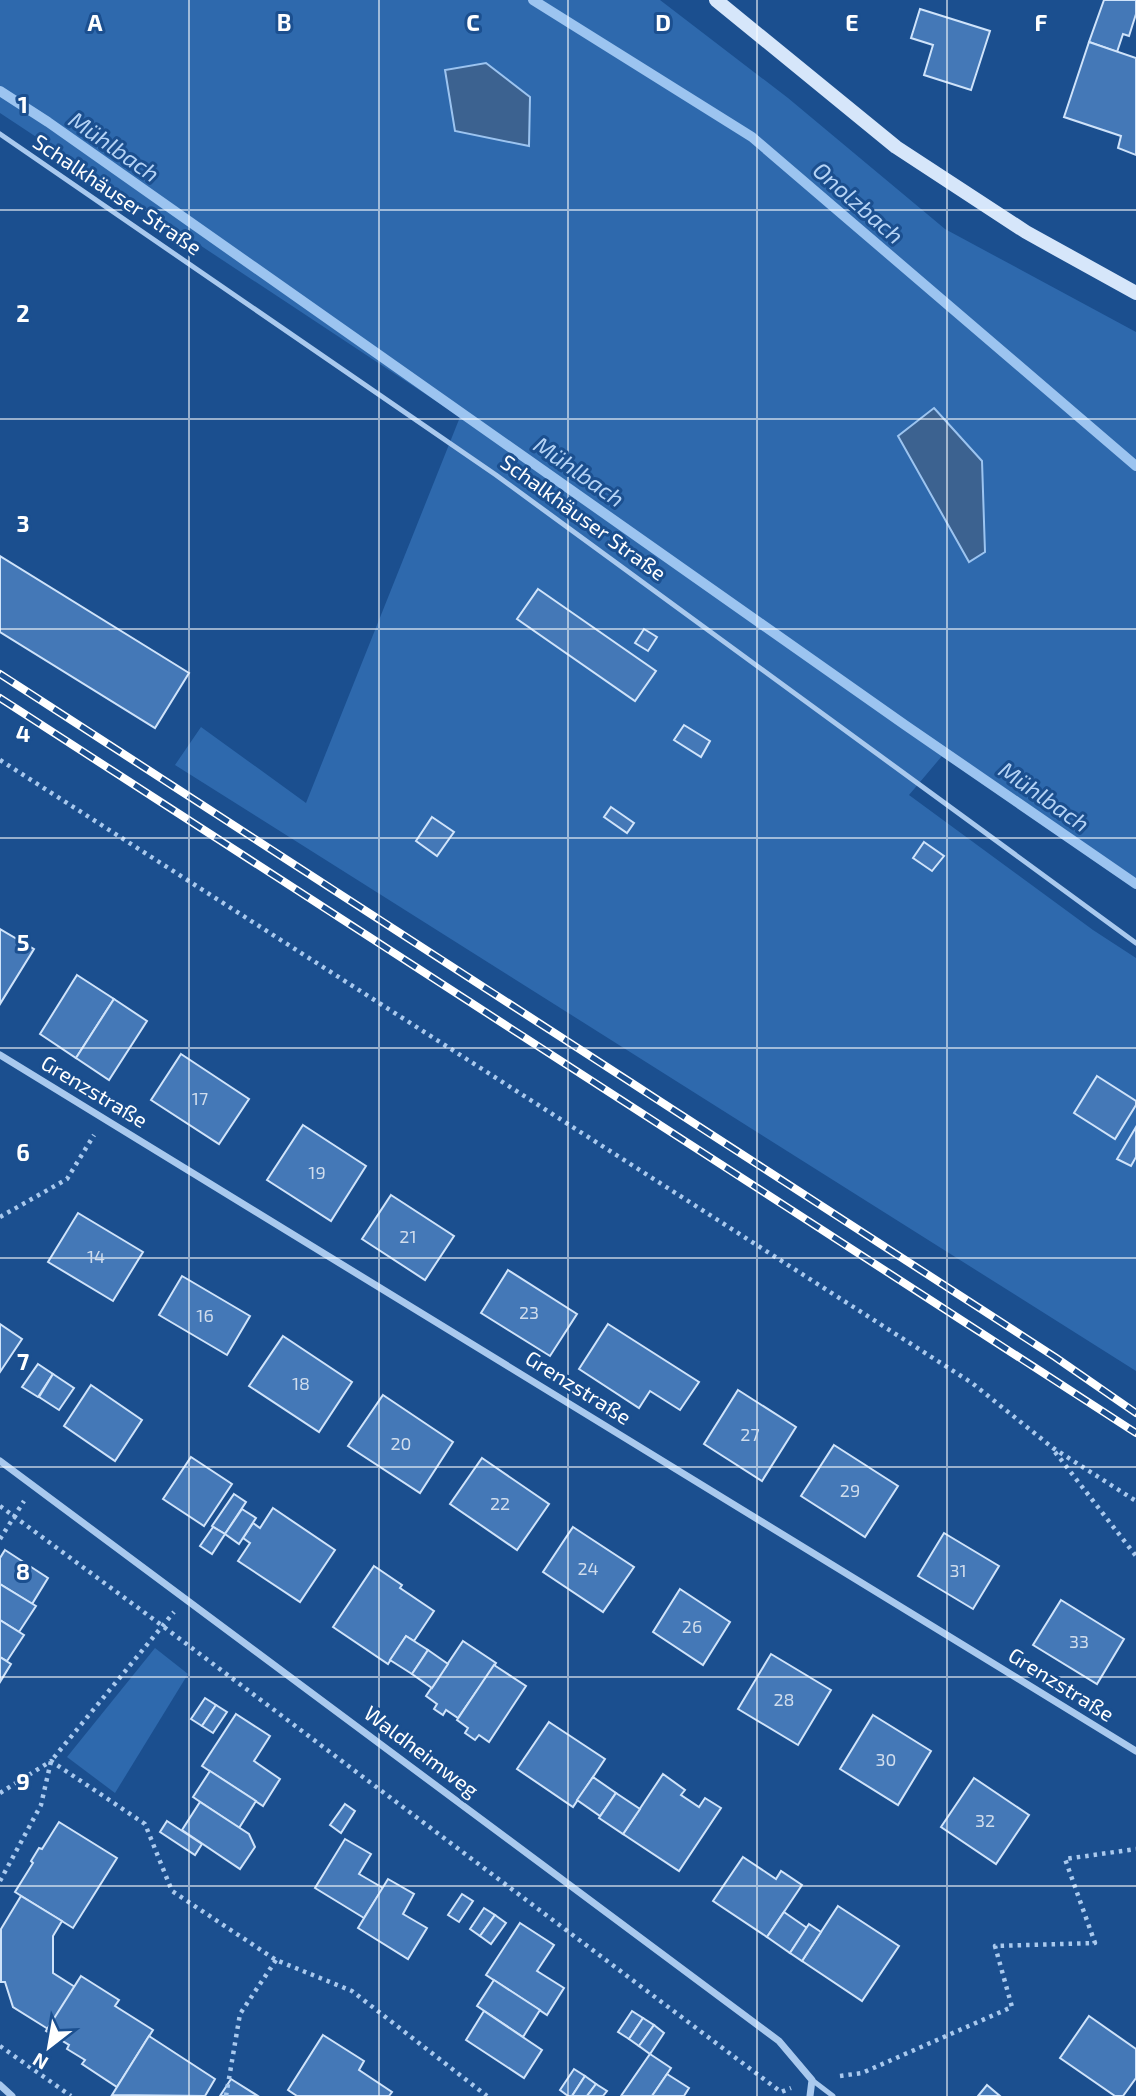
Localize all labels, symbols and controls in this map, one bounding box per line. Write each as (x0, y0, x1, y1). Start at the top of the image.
text: A (87, 8, 103, 36)
text: B (277, 8, 291, 36)
text: C (466, 8, 480, 36)
text: D (655, 8, 671, 36)
text: E (845, 8, 859, 36)
text: F (1035, 8, 1048, 36)
text: 1 (18, 90, 28, 118)
water label: Mühlbach (64, 105, 165, 187)
street label: Schalkhäuser Straße (29, 128, 207, 260)
water label: Onolzbach (808, 155, 910, 249)
text: 2 (16, 299, 30, 327)
water label: Mühlbach (529, 430, 630, 512)
street label: Schalkhäuser Straße (496, 448, 671, 585)
text: 3 (16, 509, 30, 537)
text: 4 (16, 719, 30, 747)
water label: Mühlbach (994, 755, 1095, 837)
text: 5 (17, 928, 29, 956)
street label: Grenzstraße (37, 1049, 152, 1132)
house number: 17 (192, 1087, 208, 1109)
text: 6 (16, 1138, 30, 1166)
house number: 19 (308, 1161, 326, 1183)
house number: 21 (399, 1225, 417, 1247)
house number: 14 (87, 1245, 105, 1267)
house number: 23 (519, 1301, 539, 1323)
house number: 16 (196, 1304, 214, 1326)
street label: Grenzstraße (521, 1344, 636, 1429)
text: 7 (17, 1347, 29, 1375)
house number: 18 (292, 1372, 310, 1394)
house number: 27 (740, 1423, 760, 1445)
house number: 20 (391, 1432, 411, 1454)
house number: 29 (840, 1479, 860, 1501)
house number: 22 (490, 1492, 510, 1514)
text: 8 (16, 1557, 30, 1585)
house number: 24 (577, 1557, 599, 1579)
house number: 31 (949, 1559, 967, 1581)
house number: 26 (682, 1615, 702, 1637)
house number: 33 (1069, 1630, 1089, 1652)
street label: Grenzstraße (1004, 1641, 1119, 1726)
house number: 28 (773, 1688, 795, 1710)
street label: Waldheimweg (360, 1700, 484, 1802)
house number: 30 (876, 1748, 896, 1770)
text: 9 (16, 1767, 30, 1795)
house number: 32 (975, 1809, 995, 1831)
north arrow (14, 2012, 84, 2082)
text: N (28, 2049, 52, 2075)

